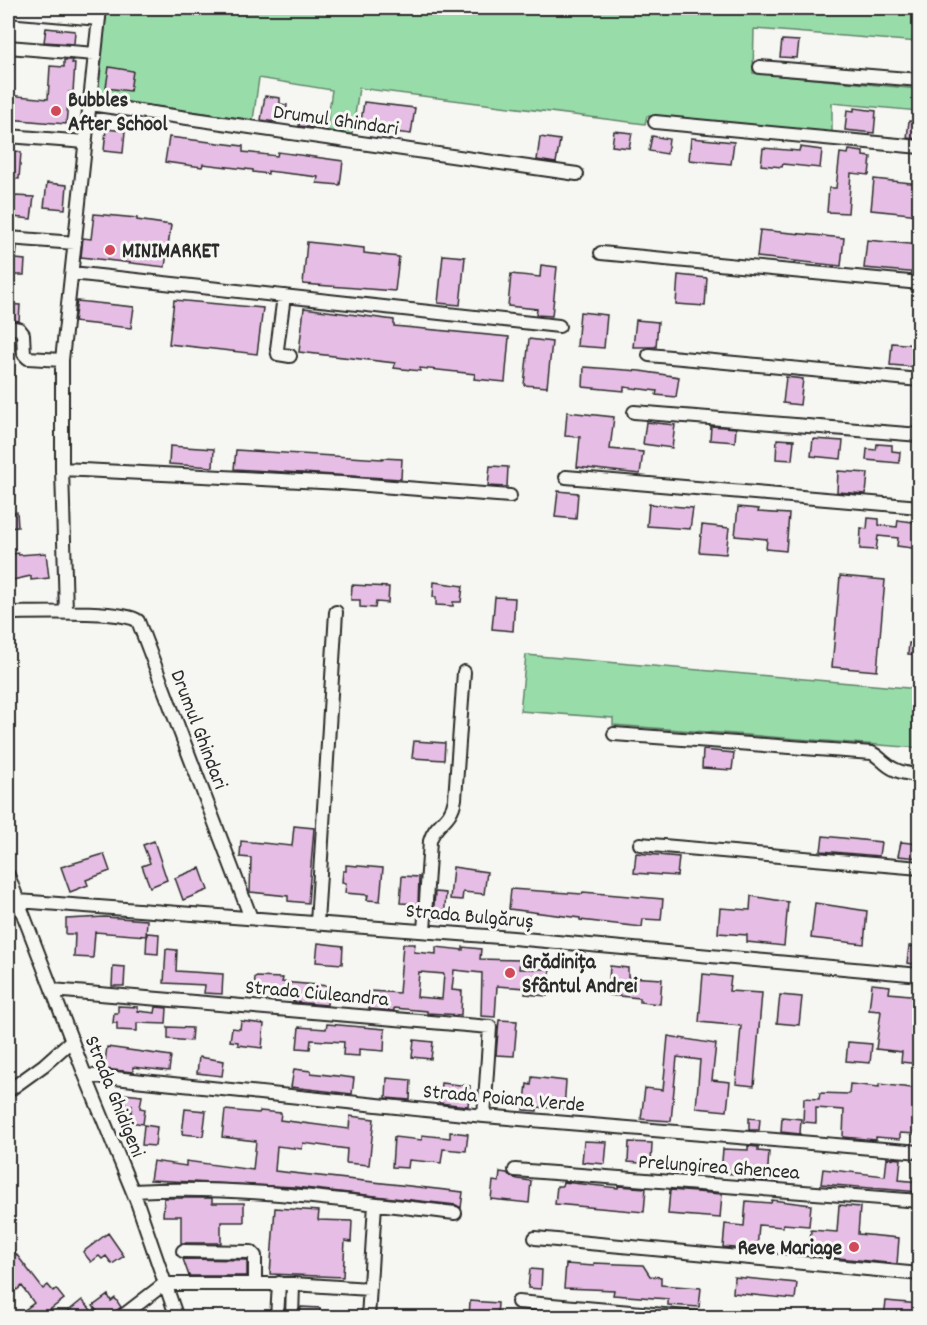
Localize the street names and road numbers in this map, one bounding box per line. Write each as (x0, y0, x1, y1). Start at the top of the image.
street label: Drumul Ghindari (271, 98, 400, 146)
street label: Drumul Ghindari (161, 666, 234, 794)
street label: Strada Bulgăruș (404, 897, 535, 939)
street label: Strada Ciuleandra (244, 974, 391, 1016)
street label: Strada Ghidigeni (75, 1032, 151, 1163)
street label: Strada Poiana Verde (422, 1078, 586, 1122)
street label: Prelungirea Ghencea (637, 1148, 802, 1190)

